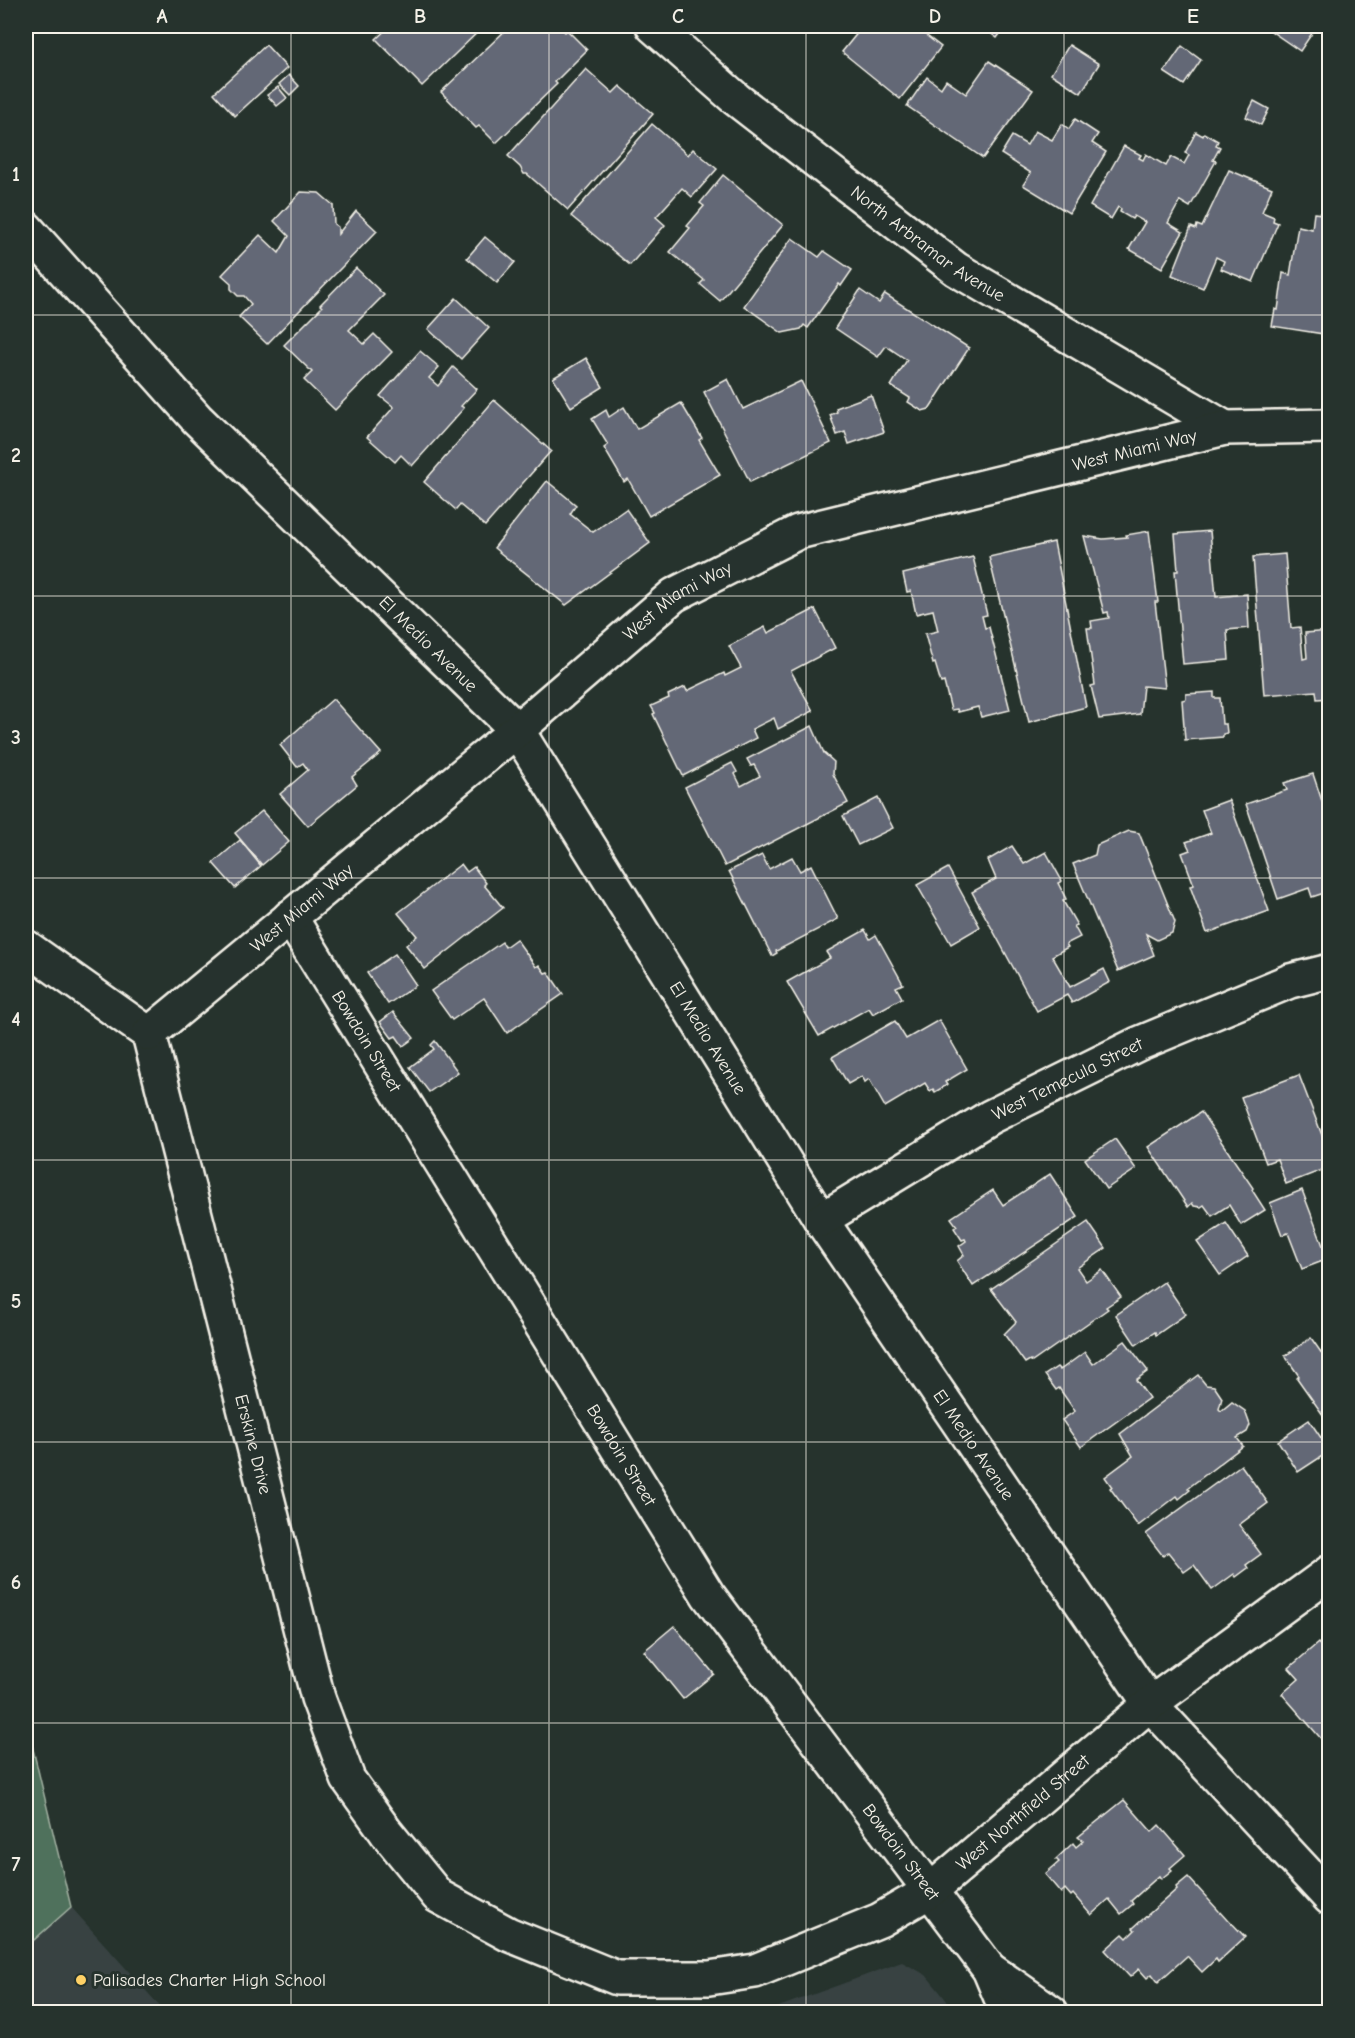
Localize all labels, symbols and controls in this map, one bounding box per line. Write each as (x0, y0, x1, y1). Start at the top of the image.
text: A (156, 5, 168, 28)
text: B (414, 5, 426, 28)
text: C (672, 5, 684, 28)
text: D (929, 5, 941, 28)
text: E (1187, 5, 1199, 28)
text: 1 (12, 163, 20, 186)
street label: North Arbramar Avenue (847, 181, 1009, 306)
street label: West Miami Way (1070, 425, 1200, 475)
text: 2 (11, 444, 21, 467)
street label: West Miami Way (619, 557, 736, 645)
street label: El Medio Avenue (375, 591, 482, 696)
text: 3 (11, 726, 21, 749)
street label: West Miami Way (246, 859, 358, 957)
street label: El Medio Avenue (665, 978, 751, 1098)
street label: Bowdoin Street (327, 987, 406, 1097)
text: 4 (11, 1008, 21, 1031)
street label: West Temecula Street (988, 1033, 1146, 1125)
text: 5 (11, 1290, 21, 1313)
street label: El Medio Avenue (929, 1386, 1019, 1504)
street label: Erskine Drive (231, 1392, 276, 1496)
street label: Bowdoin Street (582, 1400, 661, 1510)
text: 6 (11, 1571, 21, 1594)
street label: West Northfield Street (952, 1749, 1094, 1875)
street label: Bowdoin Street (858, 1800, 945, 1905)
text: 7 (12, 1853, 21, 1876)
place label: Palisades Charter High School (93, 1970, 326, 1991)
marker: Palisades Charter High School (74, 1973, 88, 1987)

